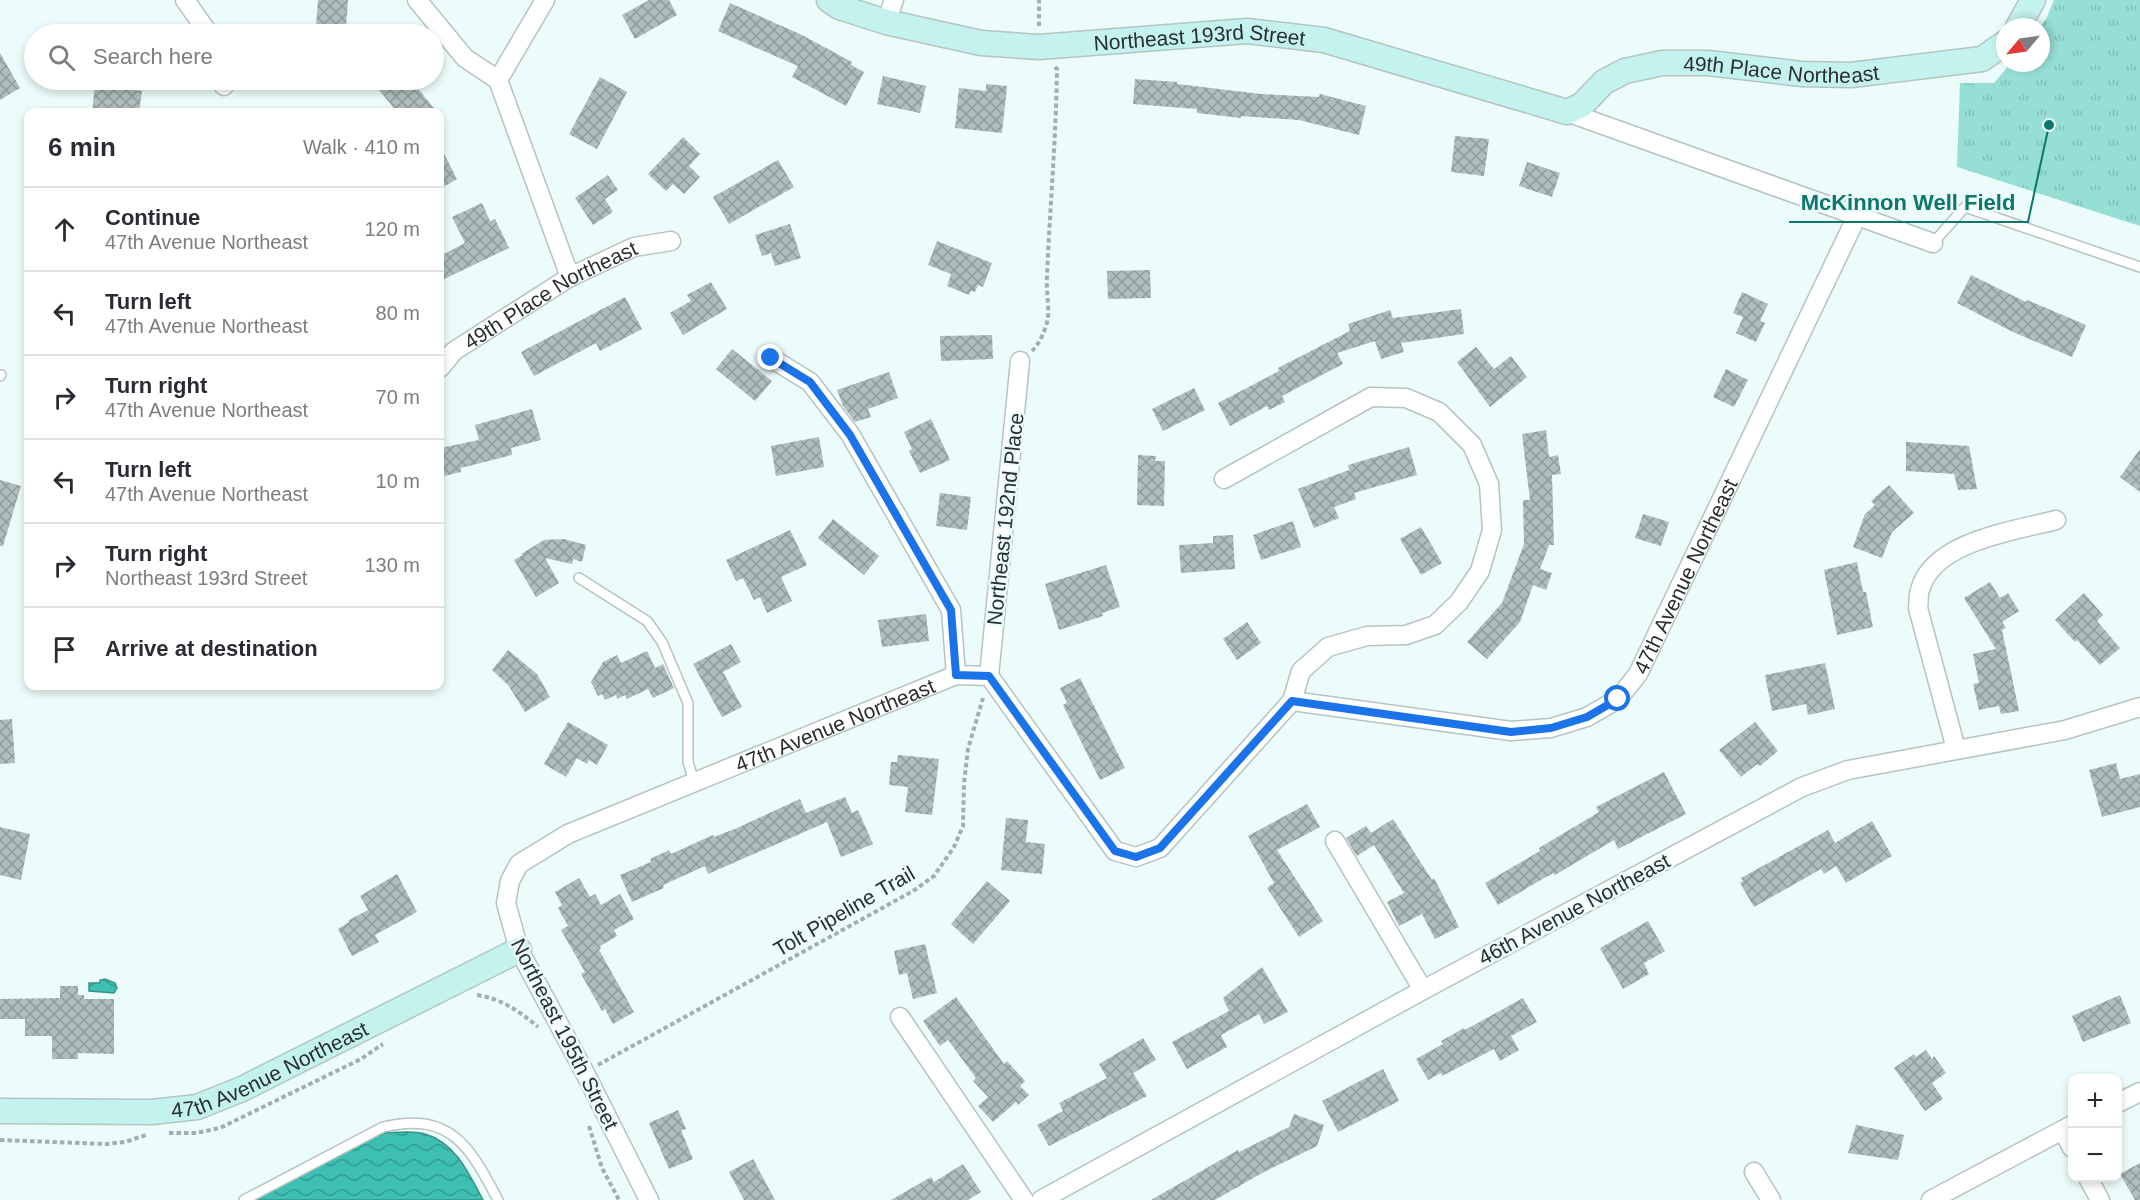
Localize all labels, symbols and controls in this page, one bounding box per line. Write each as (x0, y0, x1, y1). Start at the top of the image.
north arrow (1996, 18, 2050, 72)
street label: Northeast 193rd Street (1093, 19, 1307, 54)
search box (24, 24, 444, 90)
icon: search (45, 41, 78, 74)
text: Search here (93, 44, 213, 69)
street label: 49th Place Northeast (1683, 51, 1880, 86)
text: 6 min (48, 132, 116, 162)
text: Walk · 410 m (303, 136, 420, 158)
callout: McKinnon Well Field (1789, 182, 2028, 222)
text: McKinnon Well Field (1801, 190, 2015, 215)
text: Continue (105, 205, 200, 230)
icon: ahead (48, 213, 81, 246)
text: 120 m (364, 218, 420, 240)
text: 47th Avenue Northeast (105, 231, 308, 253)
street label: 49th Place Northeast (459, 236, 641, 353)
text: Turn left (105, 289, 191, 314)
icon: left (48, 297, 81, 330)
text: 80 m (376, 302, 420, 324)
text: 47th Avenue Northeast (105, 315, 308, 337)
route end (757, 344, 783, 370)
text: Turn right (105, 373, 207, 398)
icon: right (48, 381, 81, 414)
text: 70 m (376, 386, 420, 408)
text: 47th Avenue Northeast (105, 399, 308, 421)
street label: Northeast 192nd Place (982, 412, 1028, 626)
text: Turn left (105, 457, 191, 482)
icon: left (48, 465, 81, 498)
text: 10 m (376, 470, 420, 492)
street label: 47th Avenue Northeast (1628, 475, 1741, 677)
text: 47th Avenue Northeast (105, 483, 308, 505)
text: Turn right (105, 541, 207, 566)
icon: right (48, 549, 81, 582)
text: 130 m (364, 554, 420, 576)
text: Northeast 193rd Street (105, 567, 307, 589)
icon: arrive (48, 633, 81, 666)
text: Arrive at destination (105, 636, 318, 661)
street label: 47th Avenue Northeast (732, 673, 938, 776)
route start (1604, 685, 1630, 711)
street label: 46th Avenue Northeast (1474, 849, 1674, 969)
street label: Tolt Pipeline Trail (770, 861, 918, 961)
street label: Northeast 195th Street (507, 935, 623, 1133)
street label: 47th Avenue Northeast (170, 1016, 372, 1121)
map controls (2068, 1074, 2122, 1182)
button: + (2068, 1074, 2122, 1128)
button: − (2068, 1128, 2122, 1182)

